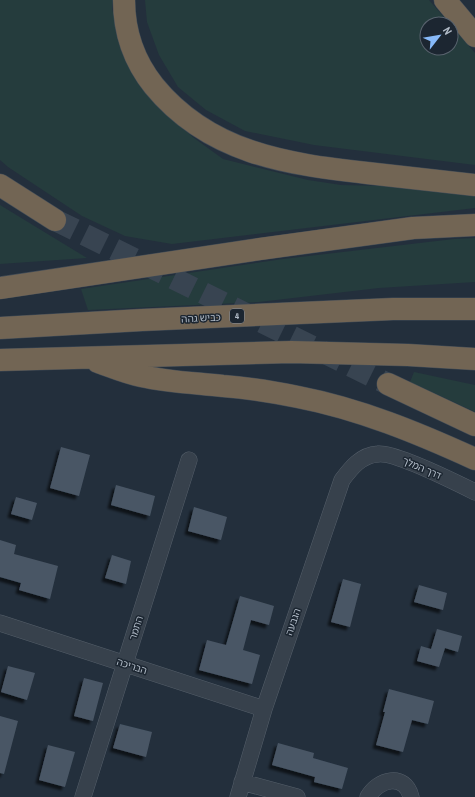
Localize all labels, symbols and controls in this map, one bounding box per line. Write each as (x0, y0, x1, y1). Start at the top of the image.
north arrow (419, 16, 459, 56)
text: N (440, 24, 455, 37)
road number: 4 (230, 309, 244, 323)
street label: כביש גהה (181, 310, 221, 326)
street label: דרך המלך (401, 454, 444, 482)
street label: הגבעה (282, 607, 304, 637)
street label: התמר (126, 614, 146, 642)
street label: הבריכה (115, 655, 149, 677)

